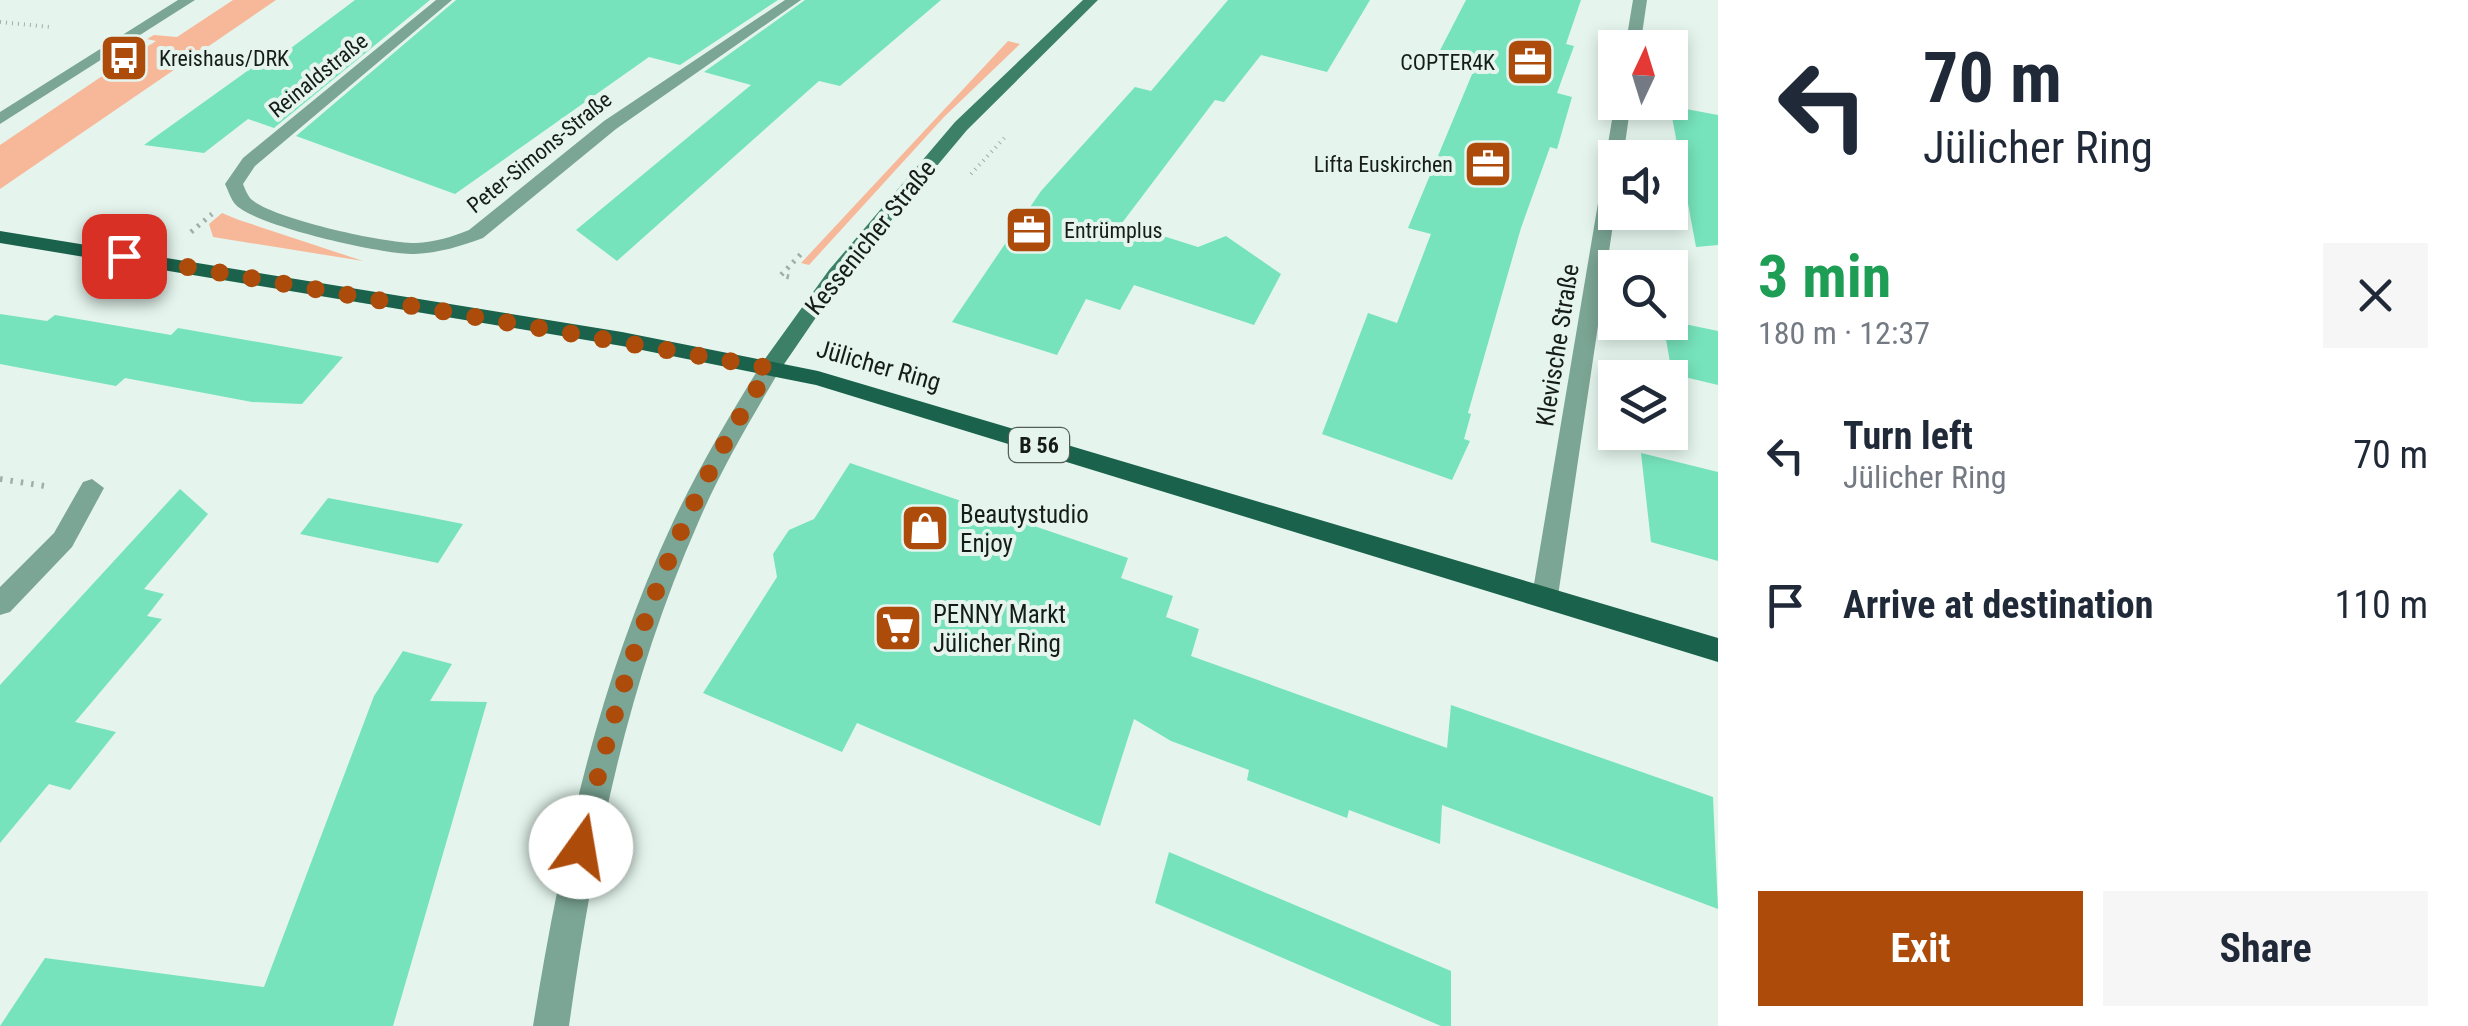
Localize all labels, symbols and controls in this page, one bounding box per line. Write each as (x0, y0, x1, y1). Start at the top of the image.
street label: Reinaldstraße (264, 28, 373, 123)
north arrow (1598, 30, 1688, 120)
map controls (1598, 30, 1688, 450)
bus stop icon: Kreishaus/DRK (98, 32, 150, 84)
office icon: COPTER4K (1504, 36, 1556, 88)
text: 70 m (1923, 37, 2062, 119)
icon: left (1758, 40, 1888, 170)
place label: Kreishaus/DRK (159, 46, 289, 71)
place label: COPTER4K (1400, 50, 1495, 75)
street label: Peter-Simons-Straße (462, 87, 616, 218)
text: Jülicher Ring (1923, 121, 2153, 174)
office icon: Lifta Euskirchen (1462, 138, 1514, 190)
button: sound (1598, 140, 1688, 230)
place label: Lifta Euskirchen (1314, 152, 1453, 177)
street label: Kessenicher Straße (799, 154, 942, 320)
office icon: Entrümplus (1003, 204, 1055, 256)
pin (82, 214, 167, 299)
place label: Entrümplus (1064, 218, 1163, 243)
icon: arrive (97, 229, 152, 284)
text: 3 min (1758, 241, 1891, 312)
button: close (2323, 243, 2428, 348)
button: search (1598, 250, 1688, 340)
street label: Klevische Straße (1530, 262, 1585, 428)
text: 180 m · 12:37 (1758, 314, 1930, 352)
street label: Jülicher Ring (813, 334, 944, 397)
button: layers (1598, 360, 1688, 450)
text: Turn left (1843, 414, 1973, 458)
road number: B 56 (1009, 428, 1069, 462)
icon: left (1758, 428, 1813, 483)
text: 70 m (2353, 433, 2428, 477)
text: Jülicher Ring (1843, 458, 2007, 496)
place label: Beautystudio Enjoy (960, 500, 1089, 558)
shop icon: Beautystudio Enjoy (899, 502, 951, 554)
icon: arrive (1758, 578, 1813, 633)
text: Arrive at destination (1843, 583, 2153, 627)
text: 110 m (2334, 583, 2428, 627)
place label: PENNY Markt Jülicher Ring (933, 600, 1066, 658)
supermarket icon: PENNY Markt Jülicher Ring (872, 602, 924, 654)
position arrow (529, 795, 633, 899)
button: Exit (1758, 891, 2083, 1006)
button: Share (2103, 891, 2428, 1006)

